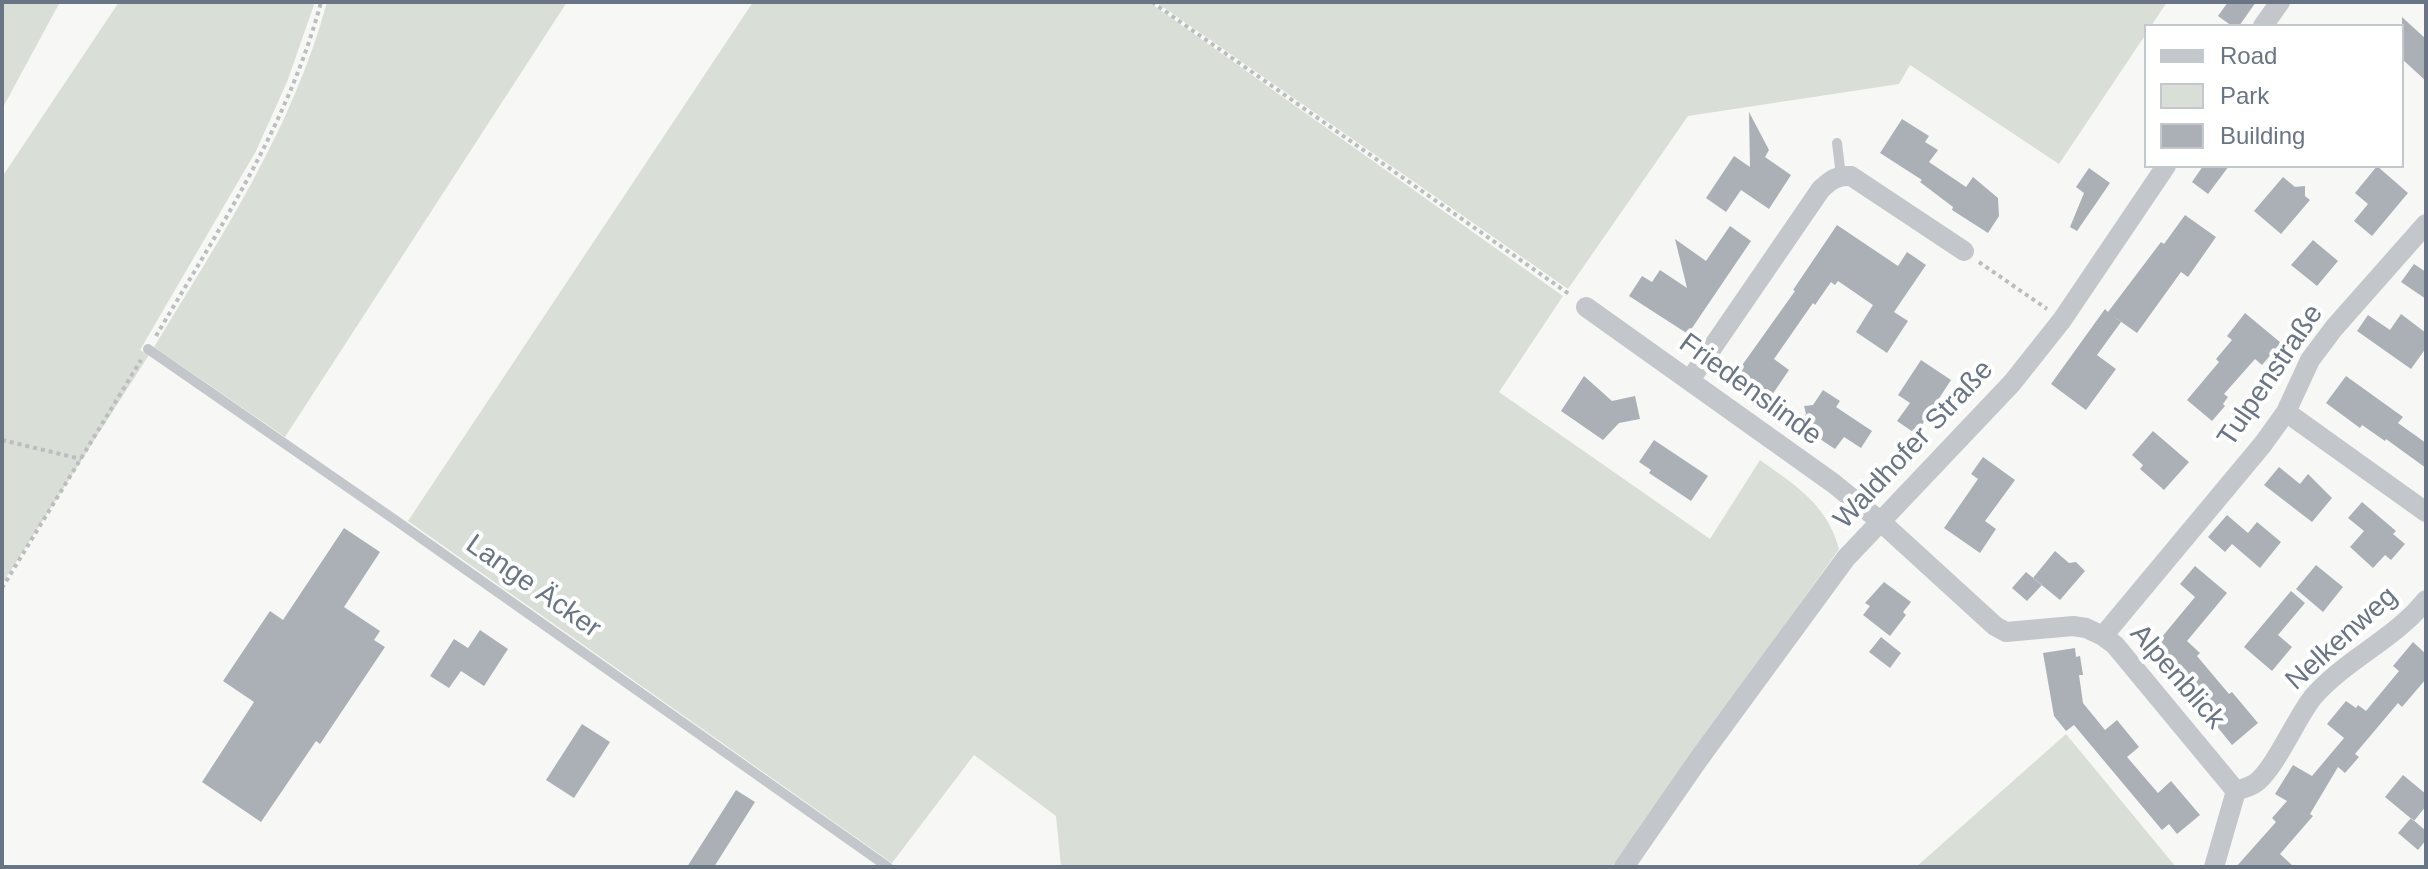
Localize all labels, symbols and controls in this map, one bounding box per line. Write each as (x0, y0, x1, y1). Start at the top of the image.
legend (2144, 24, 2404, 168)
text: Road (2220, 42, 2277, 69)
text: Park (2220, 82, 2269, 109)
text: Building (2220, 122, 2305, 149)
street label: Tulpenstraße (2211, 299, 2331, 453)
street label: Friedenslinde (1672, 327, 1828, 453)
street label: Waldhofer Straße (1827, 354, 2001, 536)
street label: Lange Äcker (459, 528, 607, 646)
street label: Nelkenweg (2279, 580, 2405, 698)
street label: Alpenblick (2122, 618, 2232, 736)

